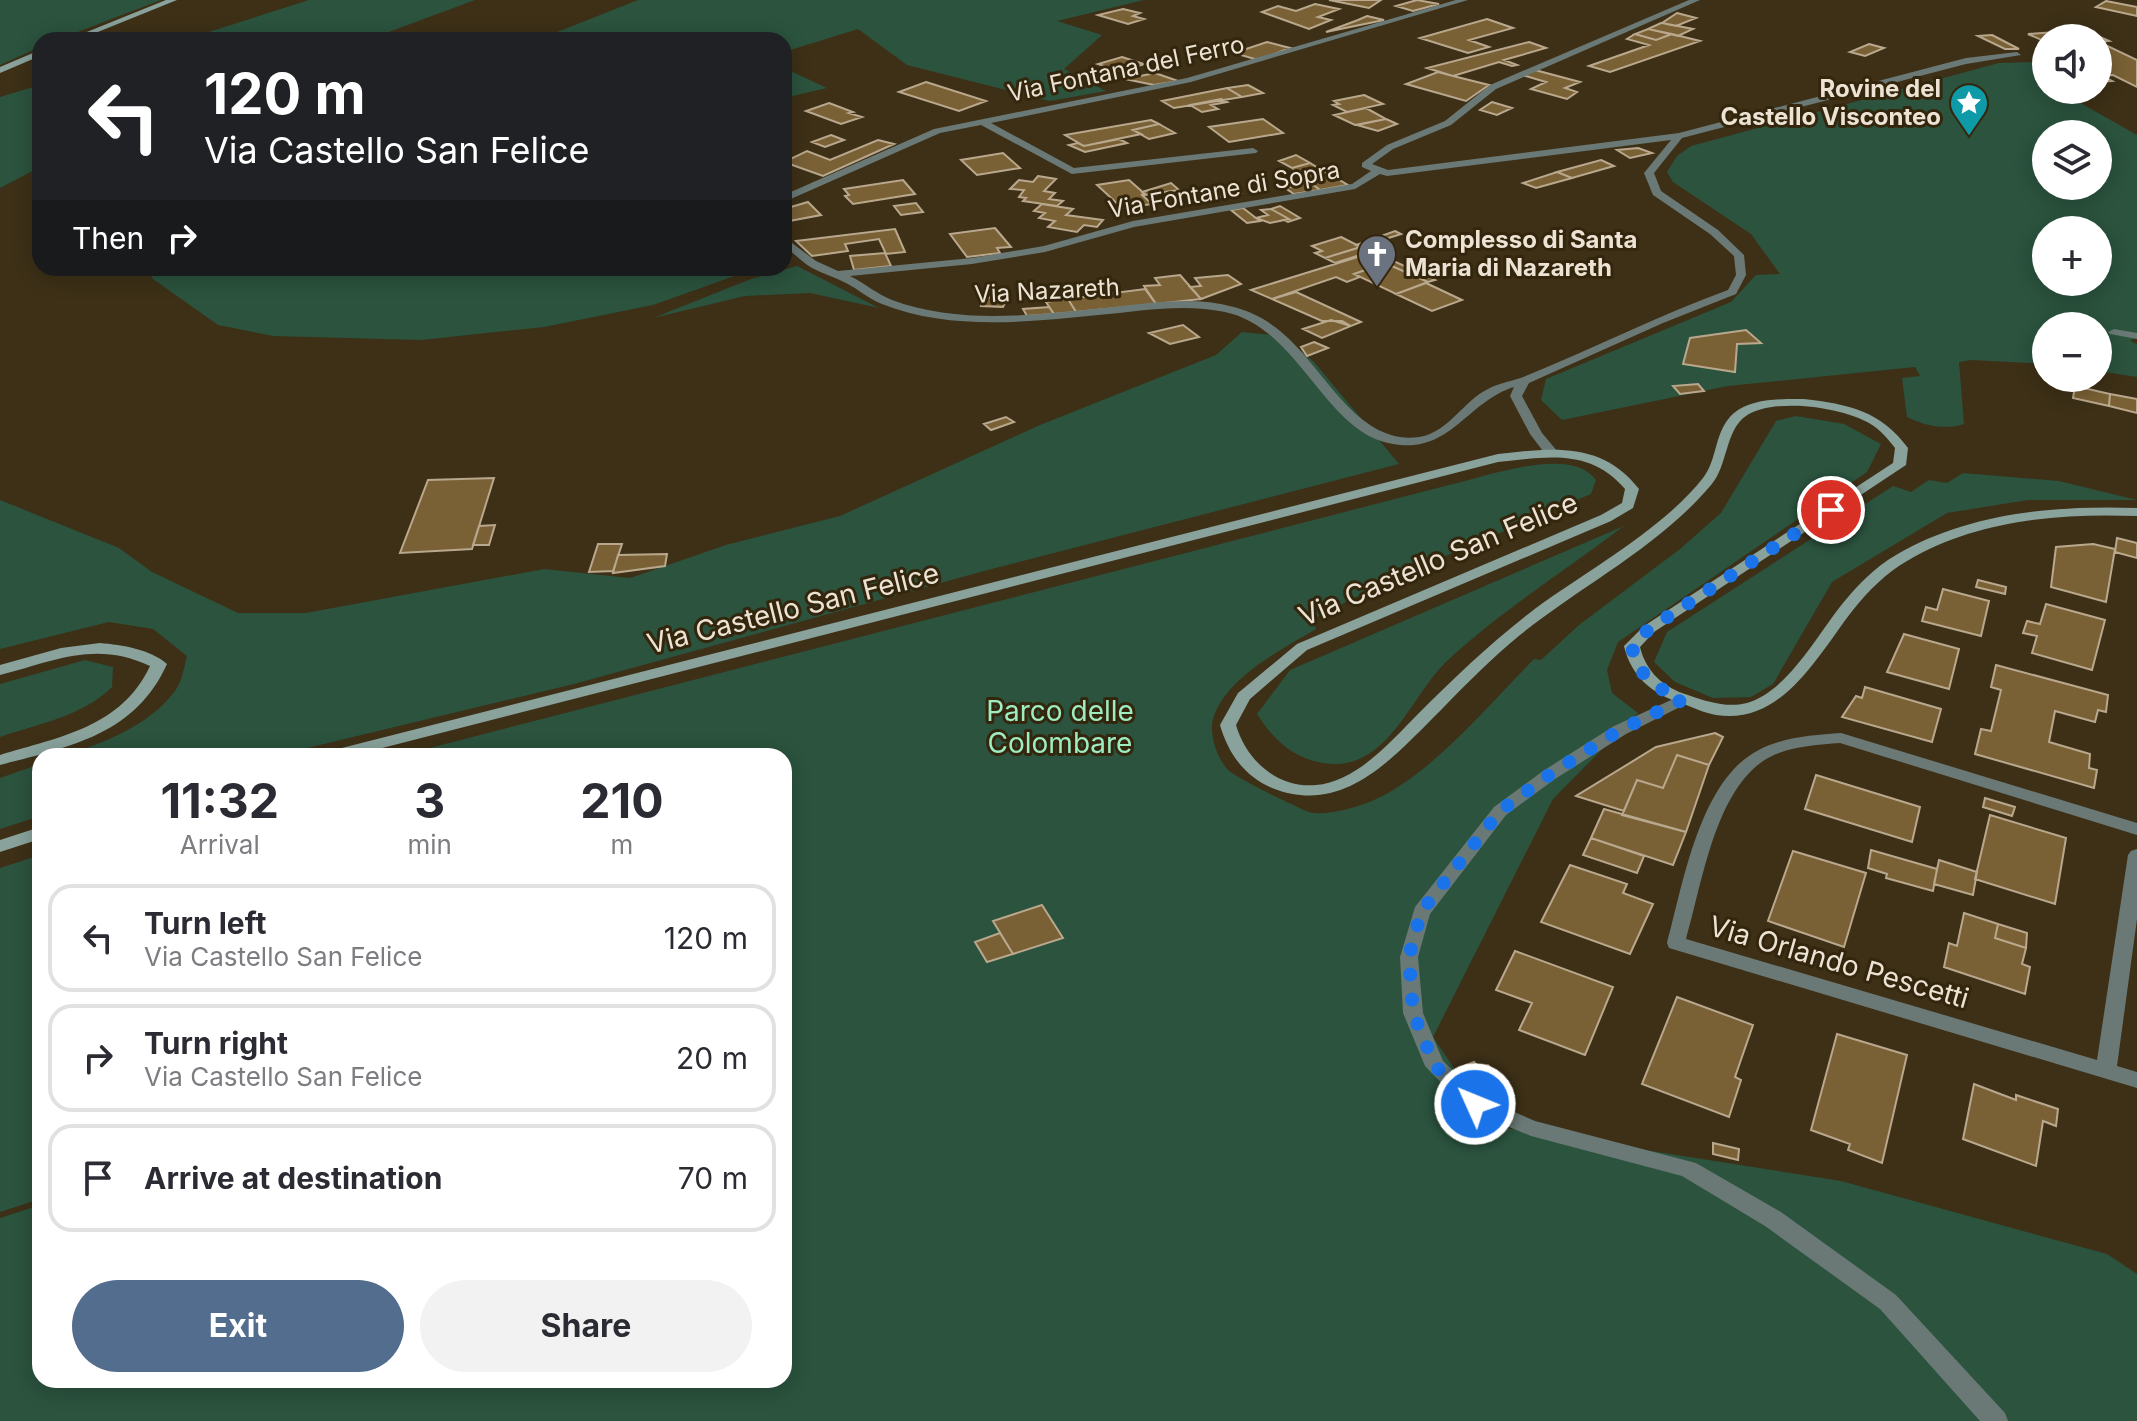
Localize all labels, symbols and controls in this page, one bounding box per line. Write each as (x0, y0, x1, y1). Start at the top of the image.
map controls (2032, 24, 2112, 392)
button: sound (2032, 24, 2112, 104)
street label: Via Fontana del Ferro (1005, 29, 1247, 108)
text: 120 m (204, 60, 366, 128)
icon: left (72, 64, 176, 168)
place label: Rovine del Castello Visconteo (1720, 74, 1941, 131)
place icon: Rovine del Castello Visconteo (1948, 82, 1990, 137)
button: layers (2032, 120, 2112, 200)
text: Via Castello San Felice (204, 128, 590, 172)
street label: Via Fontane di Sopra (1106, 155, 1342, 224)
icon: right (160, 216, 204, 260)
button: + (2032, 216, 2112, 296)
text: Then (72, 220, 144, 256)
place label: Complesso di Santa Maria di Nazareth (1405, 225, 1637, 282)
church icon: Complesso di Santa Maria di Nazareth (1356, 233, 1398, 288)
street label: Via Nazareth (974, 272, 1120, 309)
button: − (2032, 312, 2112, 392)
pin (1797, 476, 1865, 544)
street label: Via Castello San Felice (1293, 485, 1583, 633)
icon: arrive (1809, 488, 1853, 532)
street label: Via Castello San Felice (643, 555, 943, 661)
park label: Parco delle Colombare (986, 694, 1134, 760)
text: 11:32 (160, 771, 279, 830)
text: 3 (414, 771, 445, 830)
text: 210 (580, 771, 664, 830)
text: Arrival (180, 829, 260, 860)
text: min (407, 829, 452, 860)
text: m (611, 829, 633, 860)
text: Turn left (144, 905, 266, 941)
street label: Via Orlando Pescetti (1705, 909, 1973, 1015)
icon: left (76, 916, 120, 960)
text: 120 m (664, 920, 748, 956)
text: Via Castello San Felice (144, 941, 422, 972)
text: Turn right (144, 1025, 288, 1061)
icon: right (76, 1036, 120, 1080)
text: 20 m (676, 1040, 748, 1076)
text: Via Castello San Felice (144, 1061, 422, 1092)
position arrow (1433, 1062, 1517, 1146)
icon: arrive (76, 1156, 120, 1200)
text: Arrive at destination (144, 1160, 442, 1196)
text: 70 m (678, 1160, 748, 1196)
button: Exit (72, 1280, 404, 1372)
button: Share (420, 1280, 752, 1372)

